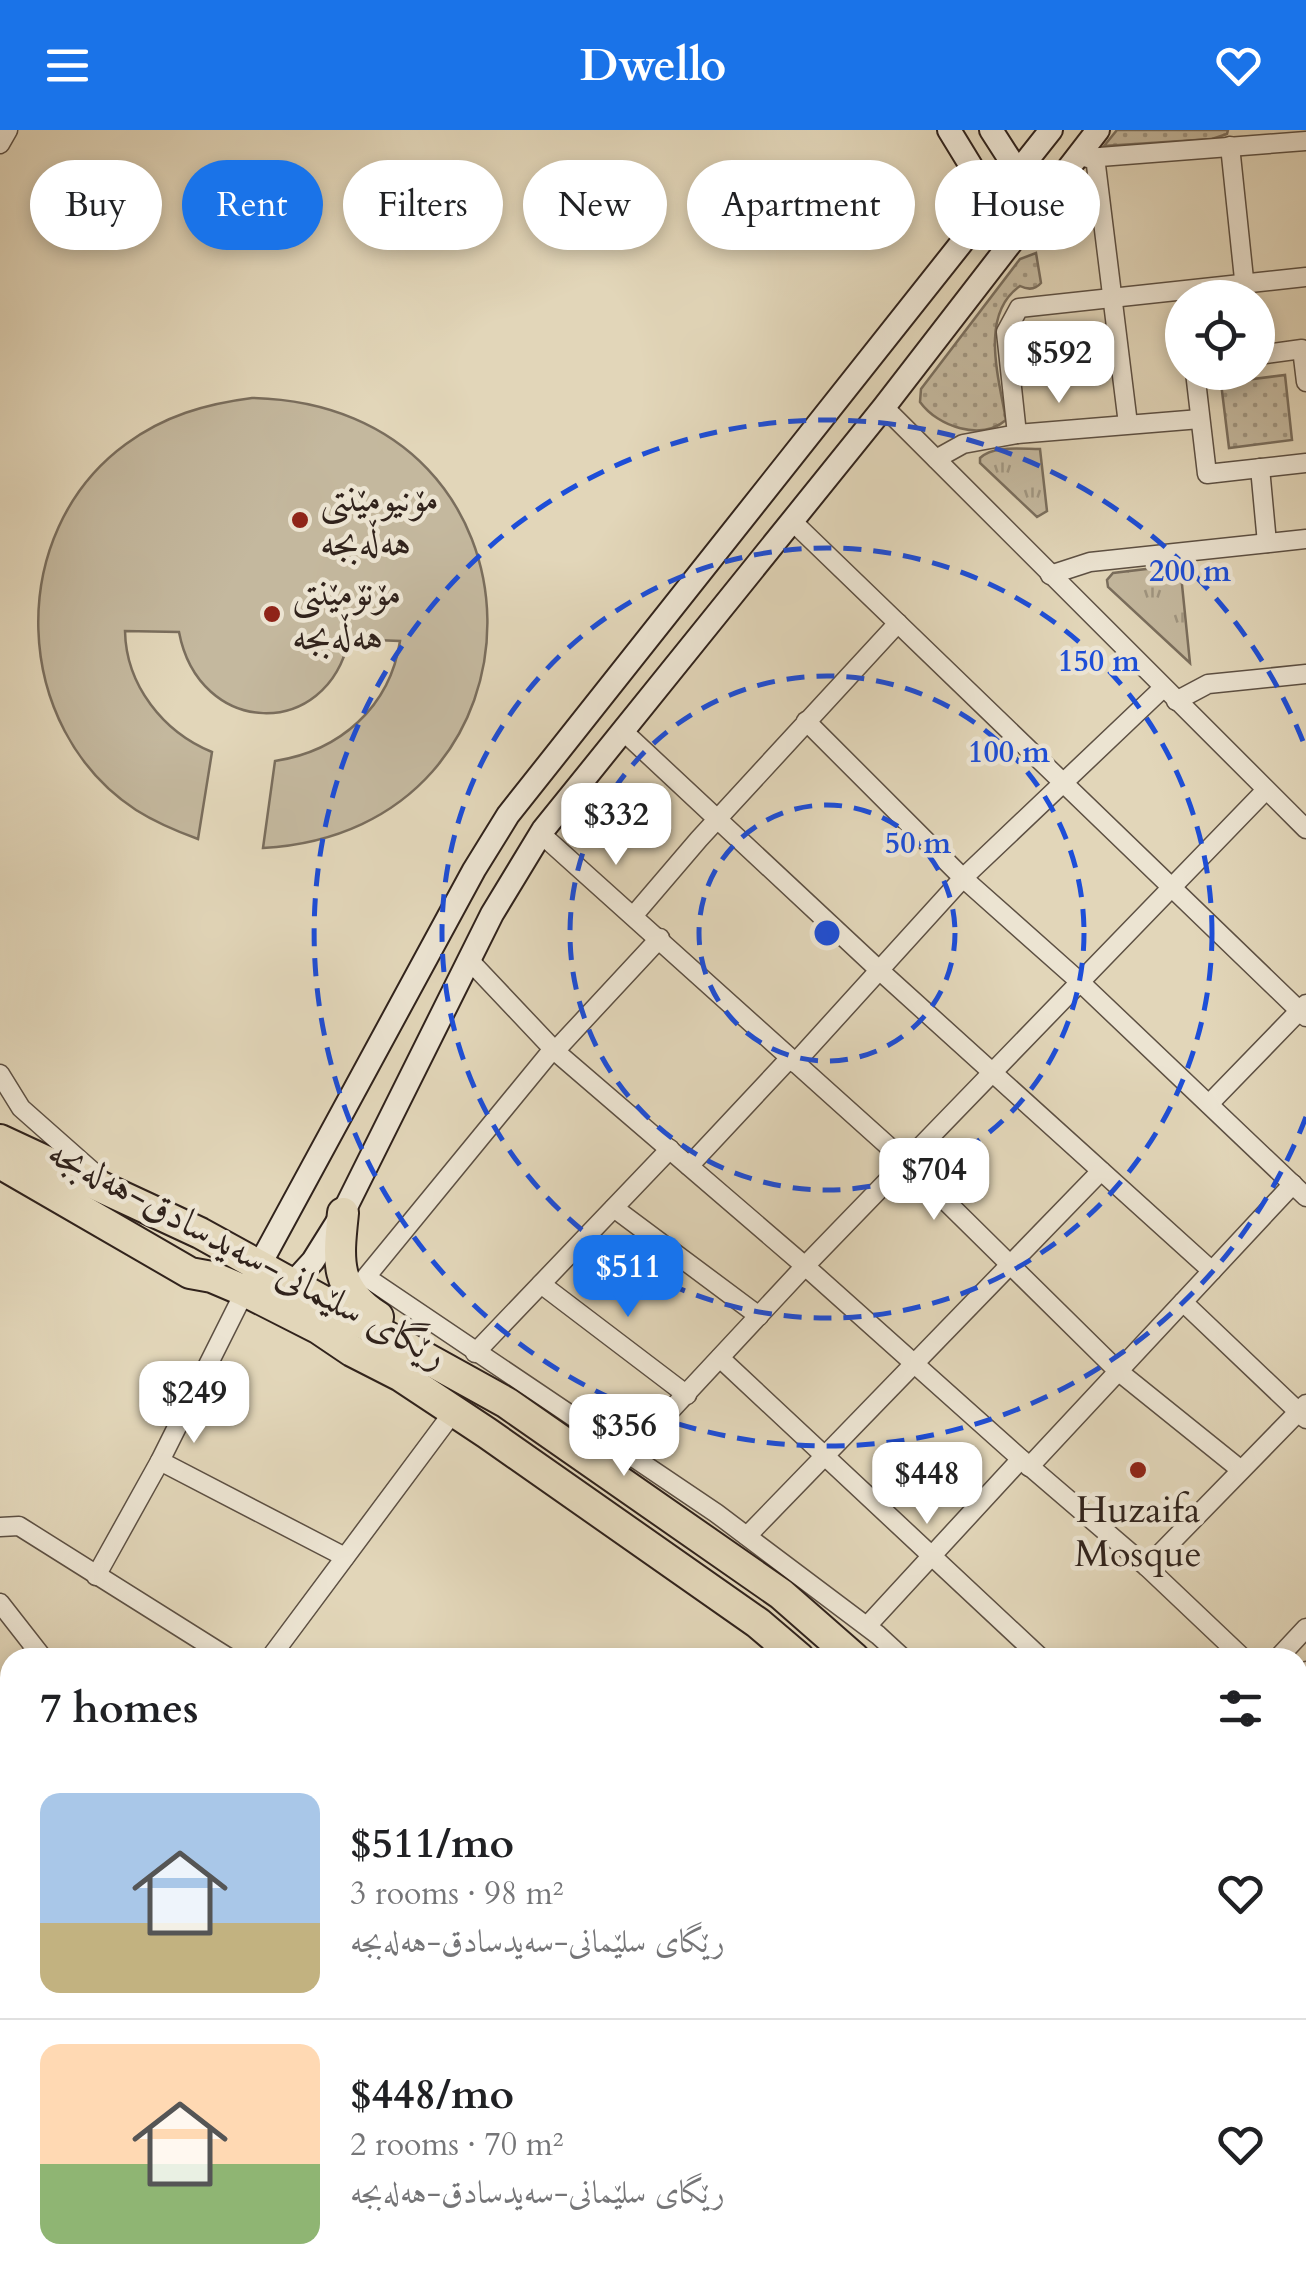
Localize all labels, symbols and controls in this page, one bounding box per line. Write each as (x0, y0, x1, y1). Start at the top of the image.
text: Dwello (580, 35, 726, 96)
icon: menu (40, 38, 95, 93)
icon: heart (1211, 38, 1266, 93)
chip: Buy (30, 160, 162, 250)
chip: Rent (182, 160, 323, 250)
chip: Filters (343, 160, 503, 250)
chip: New (523, 160, 667, 250)
chip: Apartment (687, 160, 915, 250)
chip: House (935, 160, 1100, 250)
map controls (1165, 280, 1275, 390)
button: locate (1165, 280, 1275, 390)
pin: $592 (1000, 321, 1118, 406)
text: $592 (1026, 331, 1092, 375)
place label: مۆنیومێنتی هەڵەبجە (320, 473, 439, 569)
marker: مۆنیومێنتی هەڵەبجە (289, 509, 311, 531)
text: 200 m (1149, 551, 1231, 592)
place label: مۆنۆمێنتی هەڵەبجە (292, 567, 401, 663)
marker: مۆنۆمێنتی هەڵەبجە (261, 603, 283, 625)
text: 150 m (1058, 641, 1140, 682)
text: 100 m (968, 732, 1050, 773)
pin: $332 (557, 783, 675, 868)
text: $332 (583, 793, 649, 837)
text: 50 m (885, 823, 952, 864)
centre of rings (809, 915, 845, 951)
street label: رێگای سلێمانی-سەیدسادق-هەلەبجە (39, 1126, 456, 1381)
pin: $704 (875, 1138, 993, 1223)
text: $704 (901, 1148, 967, 1192)
pin: $511 (569, 1235, 687, 1320)
text: $511 (595, 1245, 661, 1289)
pin: $249 (135, 1361, 253, 1446)
text: $249 (161, 1371, 227, 1415)
pin: $356 (565, 1394, 683, 1479)
text: $356 (591, 1404, 657, 1448)
pin: $448 (868, 1442, 986, 1527)
text: $448 (894, 1452, 960, 1496)
marker: Huzaifa Mosque (1127, 1459, 1149, 1481)
place label: Huzaifa Mosque (1074, 1484, 1202, 1580)
text: 7 homes (40, 1680, 198, 1737)
icon: filters (1213, 1681, 1268, 1736)
text: $511/mo (350, 1815, 514, 1872)
icon: home (120, 1833, 240, 1953)
icon: heart (1213, 1866, 1268, 1921)
text: 3 rooms · 98 m² (350, 1872, 563, 1916)
text: رێگای سلێمانی-سەیدسادق-هەلەبجە (350, 1920, 725, 1964)
text: $448/mo (350, 2066, 514, 2123)
icon: home (120, 2084, 240, 2204)
icon: heart (1213, 2117, 1268, 2172)
text: 2 rooms · 70 m² (350, 2123, 563, 2167)
text: رێگای سلێمانی-سەیدسادق-هەلەبجە (350, 2171, 725, 2215)

